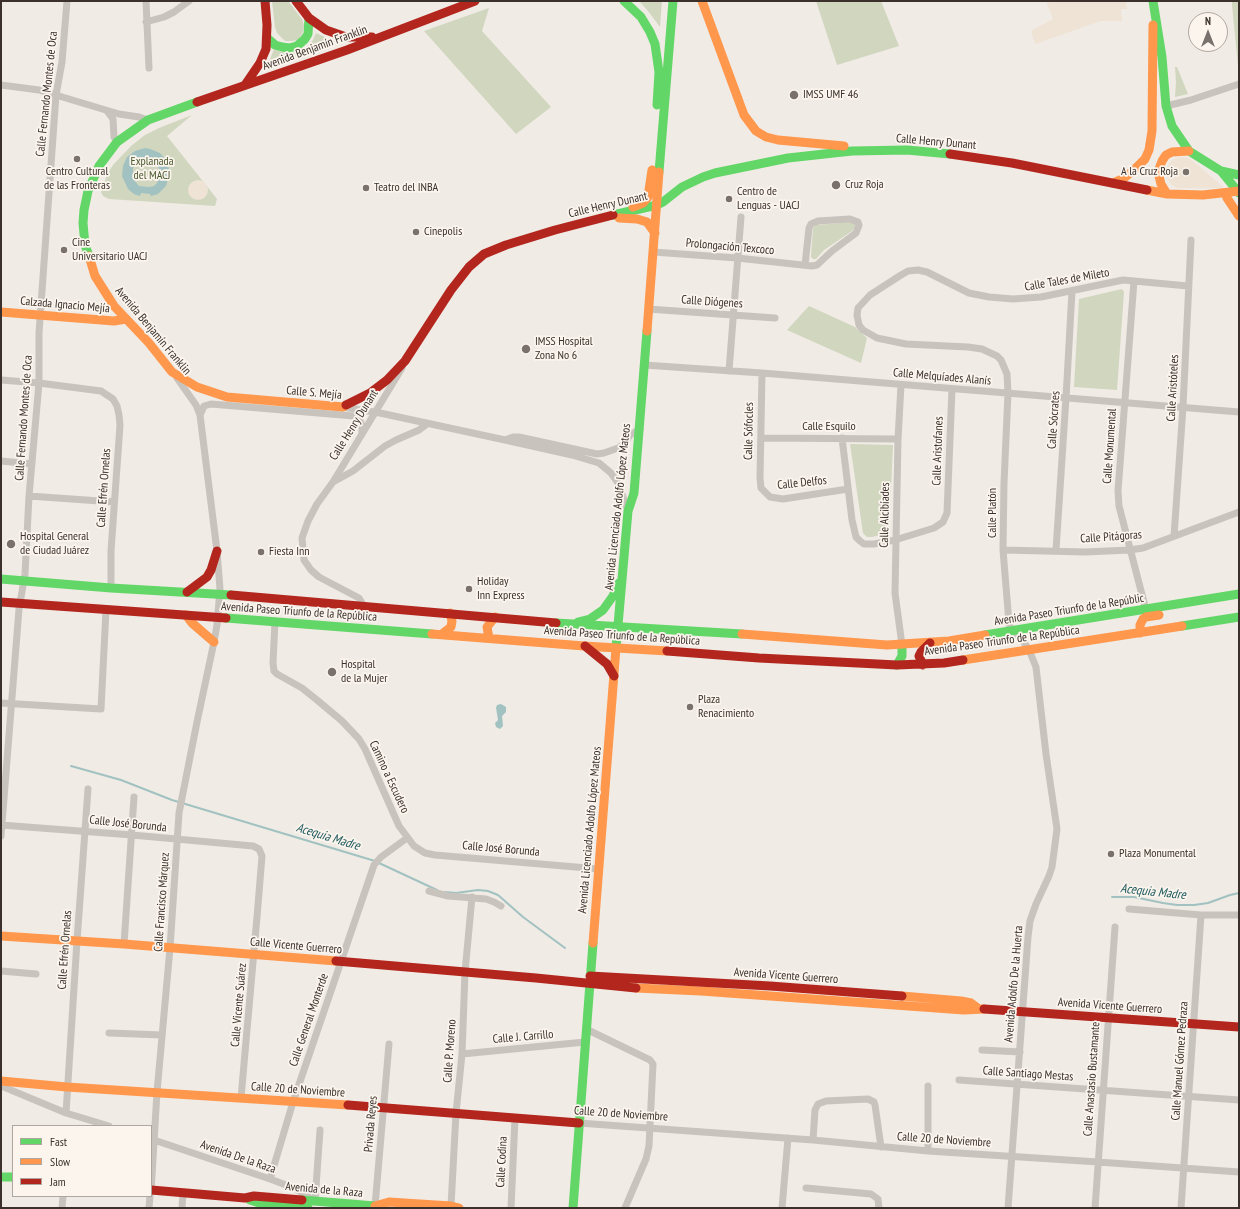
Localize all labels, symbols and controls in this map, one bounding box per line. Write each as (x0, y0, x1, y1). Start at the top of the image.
north arrow (1188, 12, 1228, 52)
text: N (1205, 14, 1211, 28)
street label: Avenida Benjamín Franklin (261, 22, 369, 74)
street label: Calle Fernando Montes de Oca (33, 31, 61, 157)
place label: IMSS UMF 46 (803, 88, 858, 102)
marker: IMSS UMF 46 (788, 89, 800, 101)
street label: Calle Henry Dunant (895, 131, 977, 153)
marker: Centro Cultural de las Fronteras (72, 154, 82, 164)
park label: Explanada del MACJ (131, 155, 173, 183)
place label: Centro Cultural de las Fronteras (44, 165, 110, 193)
place label: A la Cruz Roja (1121, 165, 1178, 179)
marker: A la Cruz Roja (1181, 167, 1191, 177)
place label: Cruz Roja (845, 178, 884, 192)
marker: Cruz Roja (830, 179, 842, 191)
place label: Teatro del INBA (374, 181, 438, 195)
marker: Teatro del INBA (361, 183, 371, 193)
place label: Centro de Lenguas - UACJ (737, 185, 800, 213)
street label: Calle Henry Dunant (567, 189, 649, 221)
marker: Centro de Lenguas - UACJ (724, 194, 734, 204)
place label: Cinepolis (424, 225, 462, 239)
marker: Cinepolis (411, 227, 421, 237)
place label: Cine Universitario UACJ (72, 236, 147, 264)
street label: Prolongación Texcoco (685, 236, 775, 258)
marker: Cine Universitario UACJ (59, 245, 69, 255)
street label: Calle Tales de Mileto (1023, 265, 1111, 295)
street label: Avenida Benjamín Franklin (112, 284, 194, 378)
street label: Calle Diógenes (681, 293, 743, 311)
street label: Calzada Ignacio Mejía (20, 294, 110, 316)
place label: IMSS Hospital Zona No 6 (535, 335, 593, 363)
marker: IMSS Hospital Zona No 6 (520, 343, 532, 355)
street label: Calle Aristóteles (1164, 354, 1182, 422)
street label: Calle Fernando Montes de Oca (12, 355, 36, 481)
street label: Calle Melquíades Alanís (892, 366, 992, 388)
street label: Calle S. Mejía (286, 383, 342, 403)
street label: Calle Henry Dunant (327, 387, 381, 463)
street label: Calle Sócrates (1045, 391, 1063, 449)
street label: Calle Sófocles (741, 402, 757, 460)
street label: Calle Monumental (1100, 408, 1120, 484)
street label: Calle Aristofanes (930, 416, 946, 486)
street label: Calle Esquilo (802, 420, 856, 434)
street label: Avenida Licenciado Adolfo López Mateos (602, 423, 634, 591)
street label: Calle Efrén Ornelas (94, 448, 114, 528)
street label: Calle Delfos (777, 473, 827, 493)
street label: Calle Alcibíades (877, 482, 893, 548)
street label: Calle Platón (986, 488, 1000, 538)
street label: Calle Pitágoras (1080, 528, 1142, 546)
place label: Hospital General de Ciudad Juárez (20, 530, 89, 558)
marker: Hospital General de Ciudad Juárez (5, 538, 17, 550)
place label: Fiesta Inn (269, 545, 310, 559)
marker: Fiesta Inn (256, 547, 266, 557)
place label: Holiday Inn Express (477, 575, 525, 603)
marker: Holiday Inn Express (464, 584, 474, 594)
street label: Avenida Paseo Triunfo de la Repúblic (993, 591, 1145, 629)
street label: Avenida Paseo Triunfo de la República (220, 599, 378, 625)
street label: Avenida Paseo Triunfo de la República (543, 623, 701, 649)
street label: Avenida Paseo Triunfo de la República (924, 623, 1080, 659)
place label: Hospital de la Mujer (341, 658, 388, 686)
marker: Hospital de la Mujer (326, 666, 338, 678)
place label: Plaza Renacimiento (698, 693, 754, 721)
marker: Plaza Renacimiento (685, 702, 695, 712)
street label: Camino a Escudero (366, 739, 412, 815)
street label: Avenida Licenciado Adolfo López Mateos (576, 746, 604, 914)
street label: Calle José Borunda (89, 813, 167, 835)
water label: Acequia Madre (294, 820, 362, 854)
street label: Calle José Borunda (462, 838, 540, 860)
place label: Plaza Monumental (1119, 847, 1196, 861)
marker: Plaza Monumental (1106, 849, 1116, 859)
street label: Calle Francisco Márquez (151, 852, 173, 952)
water label: Acequia Madre (1119, 881, 1187, 903)
street label: Calle Efrén Ornelas (55, 910, 75, 990)
street label: Avenida Adolfo De la Huerta (1002, 925, 1026, 1043)
street label: Calle Vicente Guerrero (249, 935, 343, 957)
street label: Calle Vicente Suárez (228, 963, 250, 1047)
street label: Avenida Vicente Guerrero (733, 965, 839, 987)
street label: Calle General Monterde (286, 972, 332, 1068)
street label: Avenida Vicente Guerrero (1057, 995, 1163, 1017)
street label: Calle Manuel Gómez Pedraza (1169, 1001, 1191, 1121)
street label: Calle P. Moreno (441, 1019, 459, 1083)
street label: Calle Anastasio Bustamante (1081, 1021, 1103, 1137)
street label: Calle J. Carrillo (492, 1027, 554, 1047)
street label: Calle Santiago Mestas (982, 1064, 1074, 1084)
street label: Calle 20 de Noviembre (250, 1080, 346, 1100)
street label: Privada Reyes (361, 1095, 381, 1153)
street label: Calle 20 de Noviembre (573, 1104, 669, 1124)
legend (12, 1125, 152, 1197)
street label: Calle 20 de Noviembre (896, 1130, 992, 1150)
text: Fast (50, 1134, 67, 1149)
street label: Calle Codina (493, 1136, 511, 1188)
street label: Avenida De la Raza (198, 1137, 278, 1177)
text: Slow (50, 1154, 70, 1169)
text: Jam (50, 1174, 66, 1189)
street label: Avenida de la Raza (285, 1179, 363, 1201)

